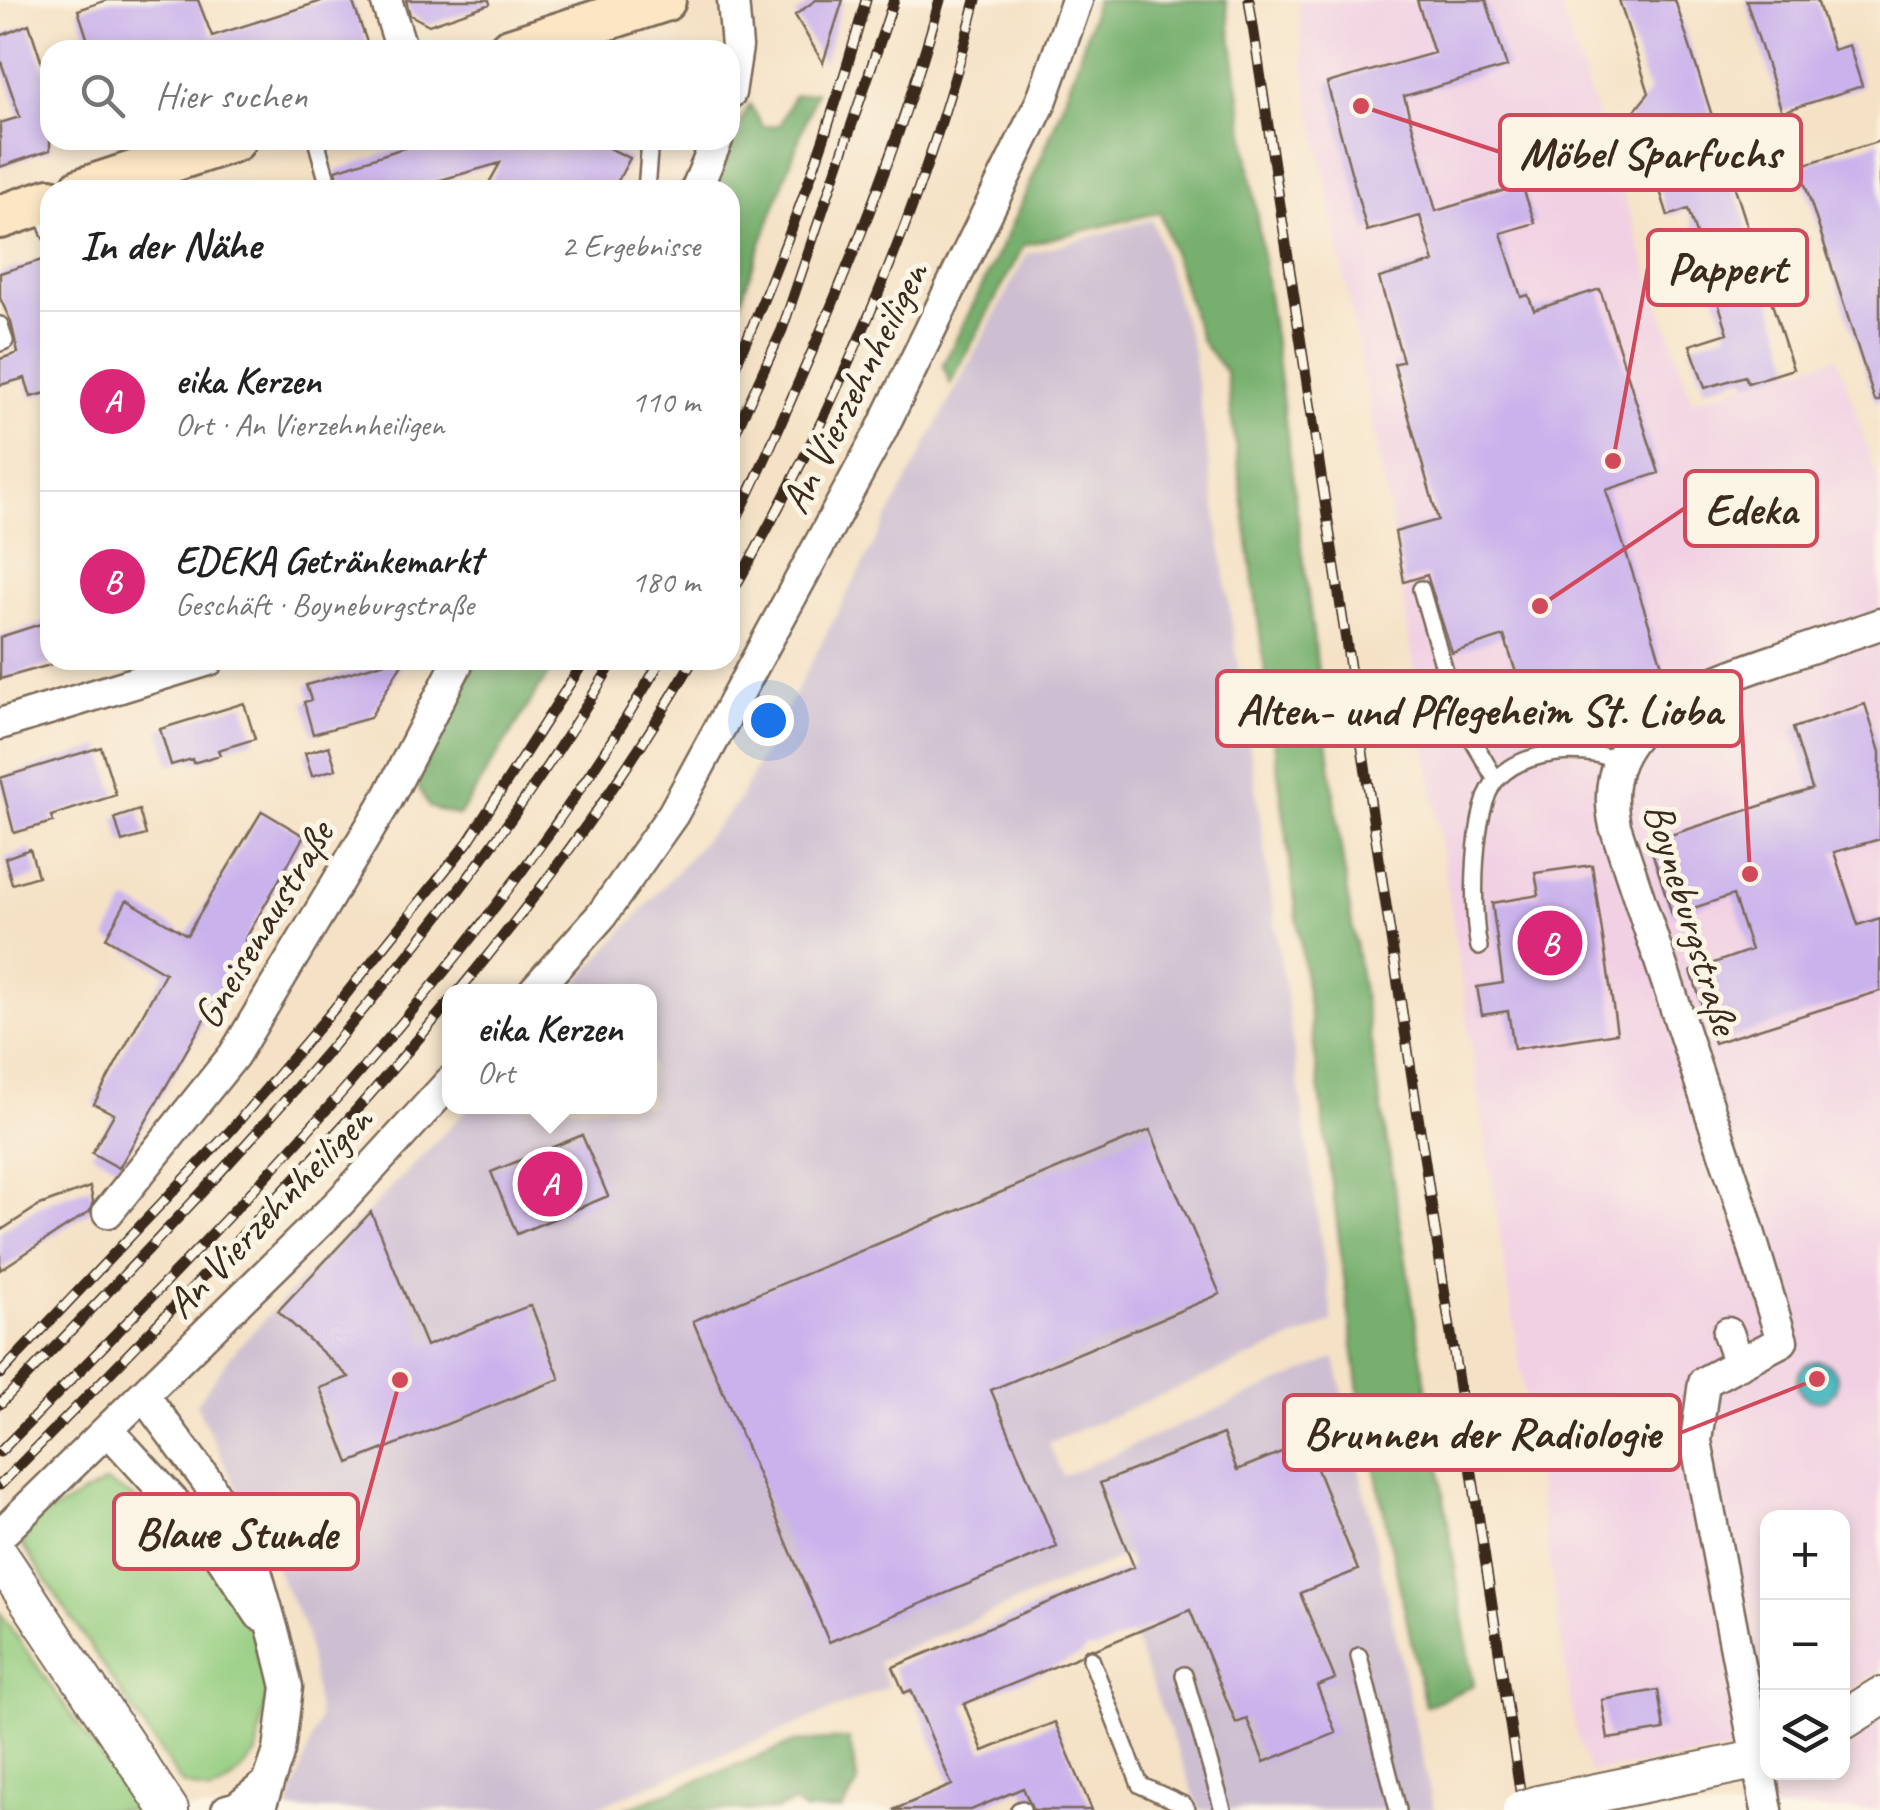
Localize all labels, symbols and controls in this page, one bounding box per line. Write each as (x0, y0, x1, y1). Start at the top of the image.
search box (40, 40, 740, 150)
icon: search (75, 68, 130, 123)
text: Hier suchen (155, 72, 307, 119)
callout: Möbel Sparfuchs (1500, 115, 1801, 190)
text: Möbel Sparfuchs (1520, 125, 1785, 182)
text: In der Nähe (80, 219, 261, 272)
text: 2 Ergebnisse (561, 225, 700, 266)
callout: Pappert (1648, 230, 1807, 305)
text: Pappert (1667, 240, 1791, 297)
street label: An Vierzehnheiligen (768, 251, 941, 522)
text: eika Kerzen (175, 357, 321, 404)
text: A (104, 381, 121, 422)
text: 110 m (631, 381, 700, 422)
text: Ort · An Vierzehnheiligen (175, 404, 444, 445)
callout: Edeka (1685, 471, 1817, 546)
text: Edeka (1705, 481, 1801, 538)
text: EDEKA Getränkemarkt (175, 537, 482, 584)
text: B (104, 561, 121, 602)
text: 180 m (631, 561, 700, 602)
text: Geschäft · Boyneburgstraße (175, 584, 474, 625)
callout: Alten- und Pflegeheim St. Lioba (1217, 671, 1741, 746)
text: Alten- und Pflegeheim St. Lioba (1236, 682, 1726, 739)
your location (743, 695, 794, 746)
street label: Boyneburgstraße (1631, 796, 1753, 1044)
street label: Gneisenaustraße (181, 809, 348, 1038)
pin: B (1518, 906, 1582, 980)
popup (442, 984, 657, 1114)
text: eika Kerzen (477, 1005, 622, 1052)
text: Ort (477, 1052, 515, 1093)
street label: An Vierzehnheiligen (154, 1093, 385, 1329)
pin: A (518, 1146, 582, 1222)
callout: Brunnen der Radiologie (1284, 1395, 1680, 1470)
text: Brunnen der Radiologie (1304, 1405, 1663, 1462)
callout: Blaue Stunde (114, 1494, 358, 1569)
text: Blaue Stunde (135, 1505, 340, 1562)
map controls (1760, 1510, 1850, 1780)
button: + (1760, 1510, 1850, 1600)
button: − (1760, 1600, 1850, 1690)
button: layers (1760, 1690, 1850, 1780)

